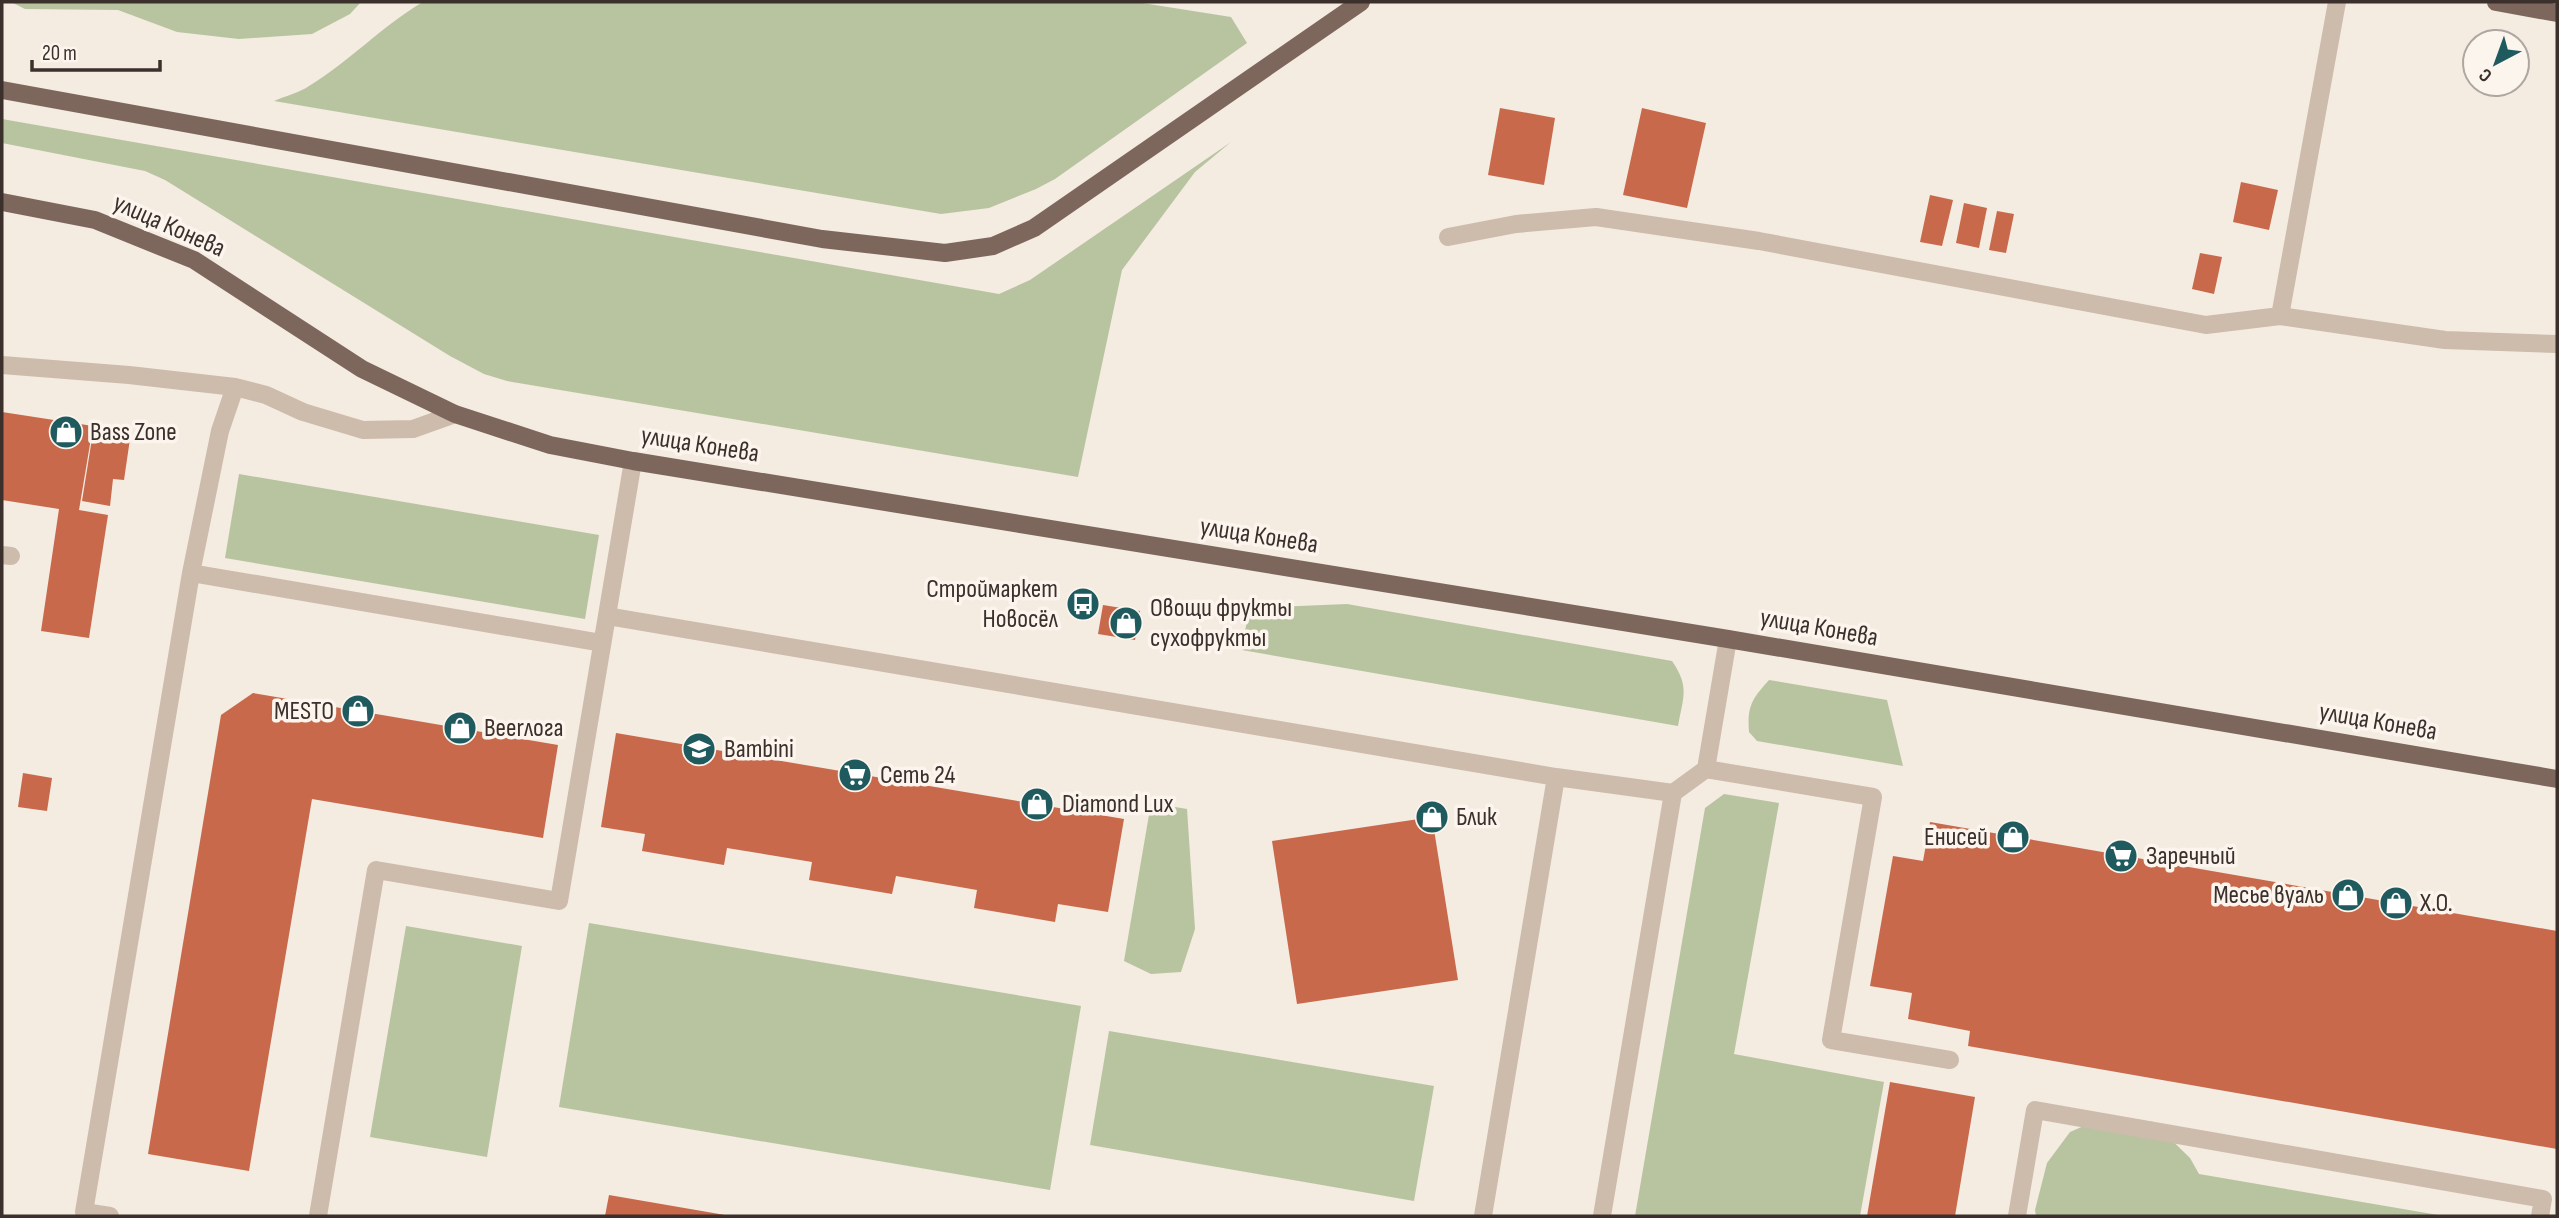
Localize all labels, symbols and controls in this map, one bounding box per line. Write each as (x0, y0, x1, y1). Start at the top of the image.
scale bar (32, 28, 159, 72)
north arrow (2461, 28, 2531, 98)
text: 20 m (42, 41, 77, 66)
text: С (2474, 63, 2497, 87)
street label: улица Конева (108, 188, 230, 264)
shop icon: Bass Zone (47, 413, 85, 451)
place label: Bass Zone (90, 417, 177, 448)
street label: улица Конева (639, 420, 761, 470)
street label: улица Конева (1198, 511, 1320, 561)
place label: Строймаркет Новосёл (926, 574, 1059, 635)
bus stop icon: Строймаркет Новосёл (1064, 585, 1102, 623)
place label: Овощи фрукты сухофрукты (1150, 593, 1292, 654)
street label: улица Конева (1758, 602, 1880, 654)
shop icon: Овощи фрукты сухофрукты (1107, 604, 1145, 642)
shop icon: MESTO (339, 692, 377, 730)
place label: MESTO (274, 696, 334, 727)
street label: улица Конева (2317, 696, 2439, 748)
shop icon: Beerлога (441, 709, 479, 747)
place label: Beerлога (484, 713, 564, 744)
school or university icon: Bambini (680, 730, 718, 768)
place label: Bambini (724, 734, 794, 765)
supermarket icon: Сеть 24 (836, 756, 874, 794)
place label: Сеть 24 (880, 760, 956, 791)
shop icon: Diamond Lux (1018, 785, 1056, 823)
place label: Diamond Lux (1062, 789, 1174, 820)
shop icon: Блик (1413, 798, 1451, 836)
place label: Блик (1456, 802, 1497, 833)
shop icon: Енисей (1994, 818, 2032, 856)
place label: Енисей (1924, 822, 1988, 853)
supermarket icon: Заречный (2102, 837, 2140, 875)
place label: Заречный (2146, 841, 2236, 872)
shop icon: Месье вуаль (2329, 876, 2367, 914)
place label: Месье вуаль (2213, 880, 2324, 911)
shop icon: X.O. (2377, 884, 2415, 922)
place label: X.O. (2419, 888, 2453, 919)

